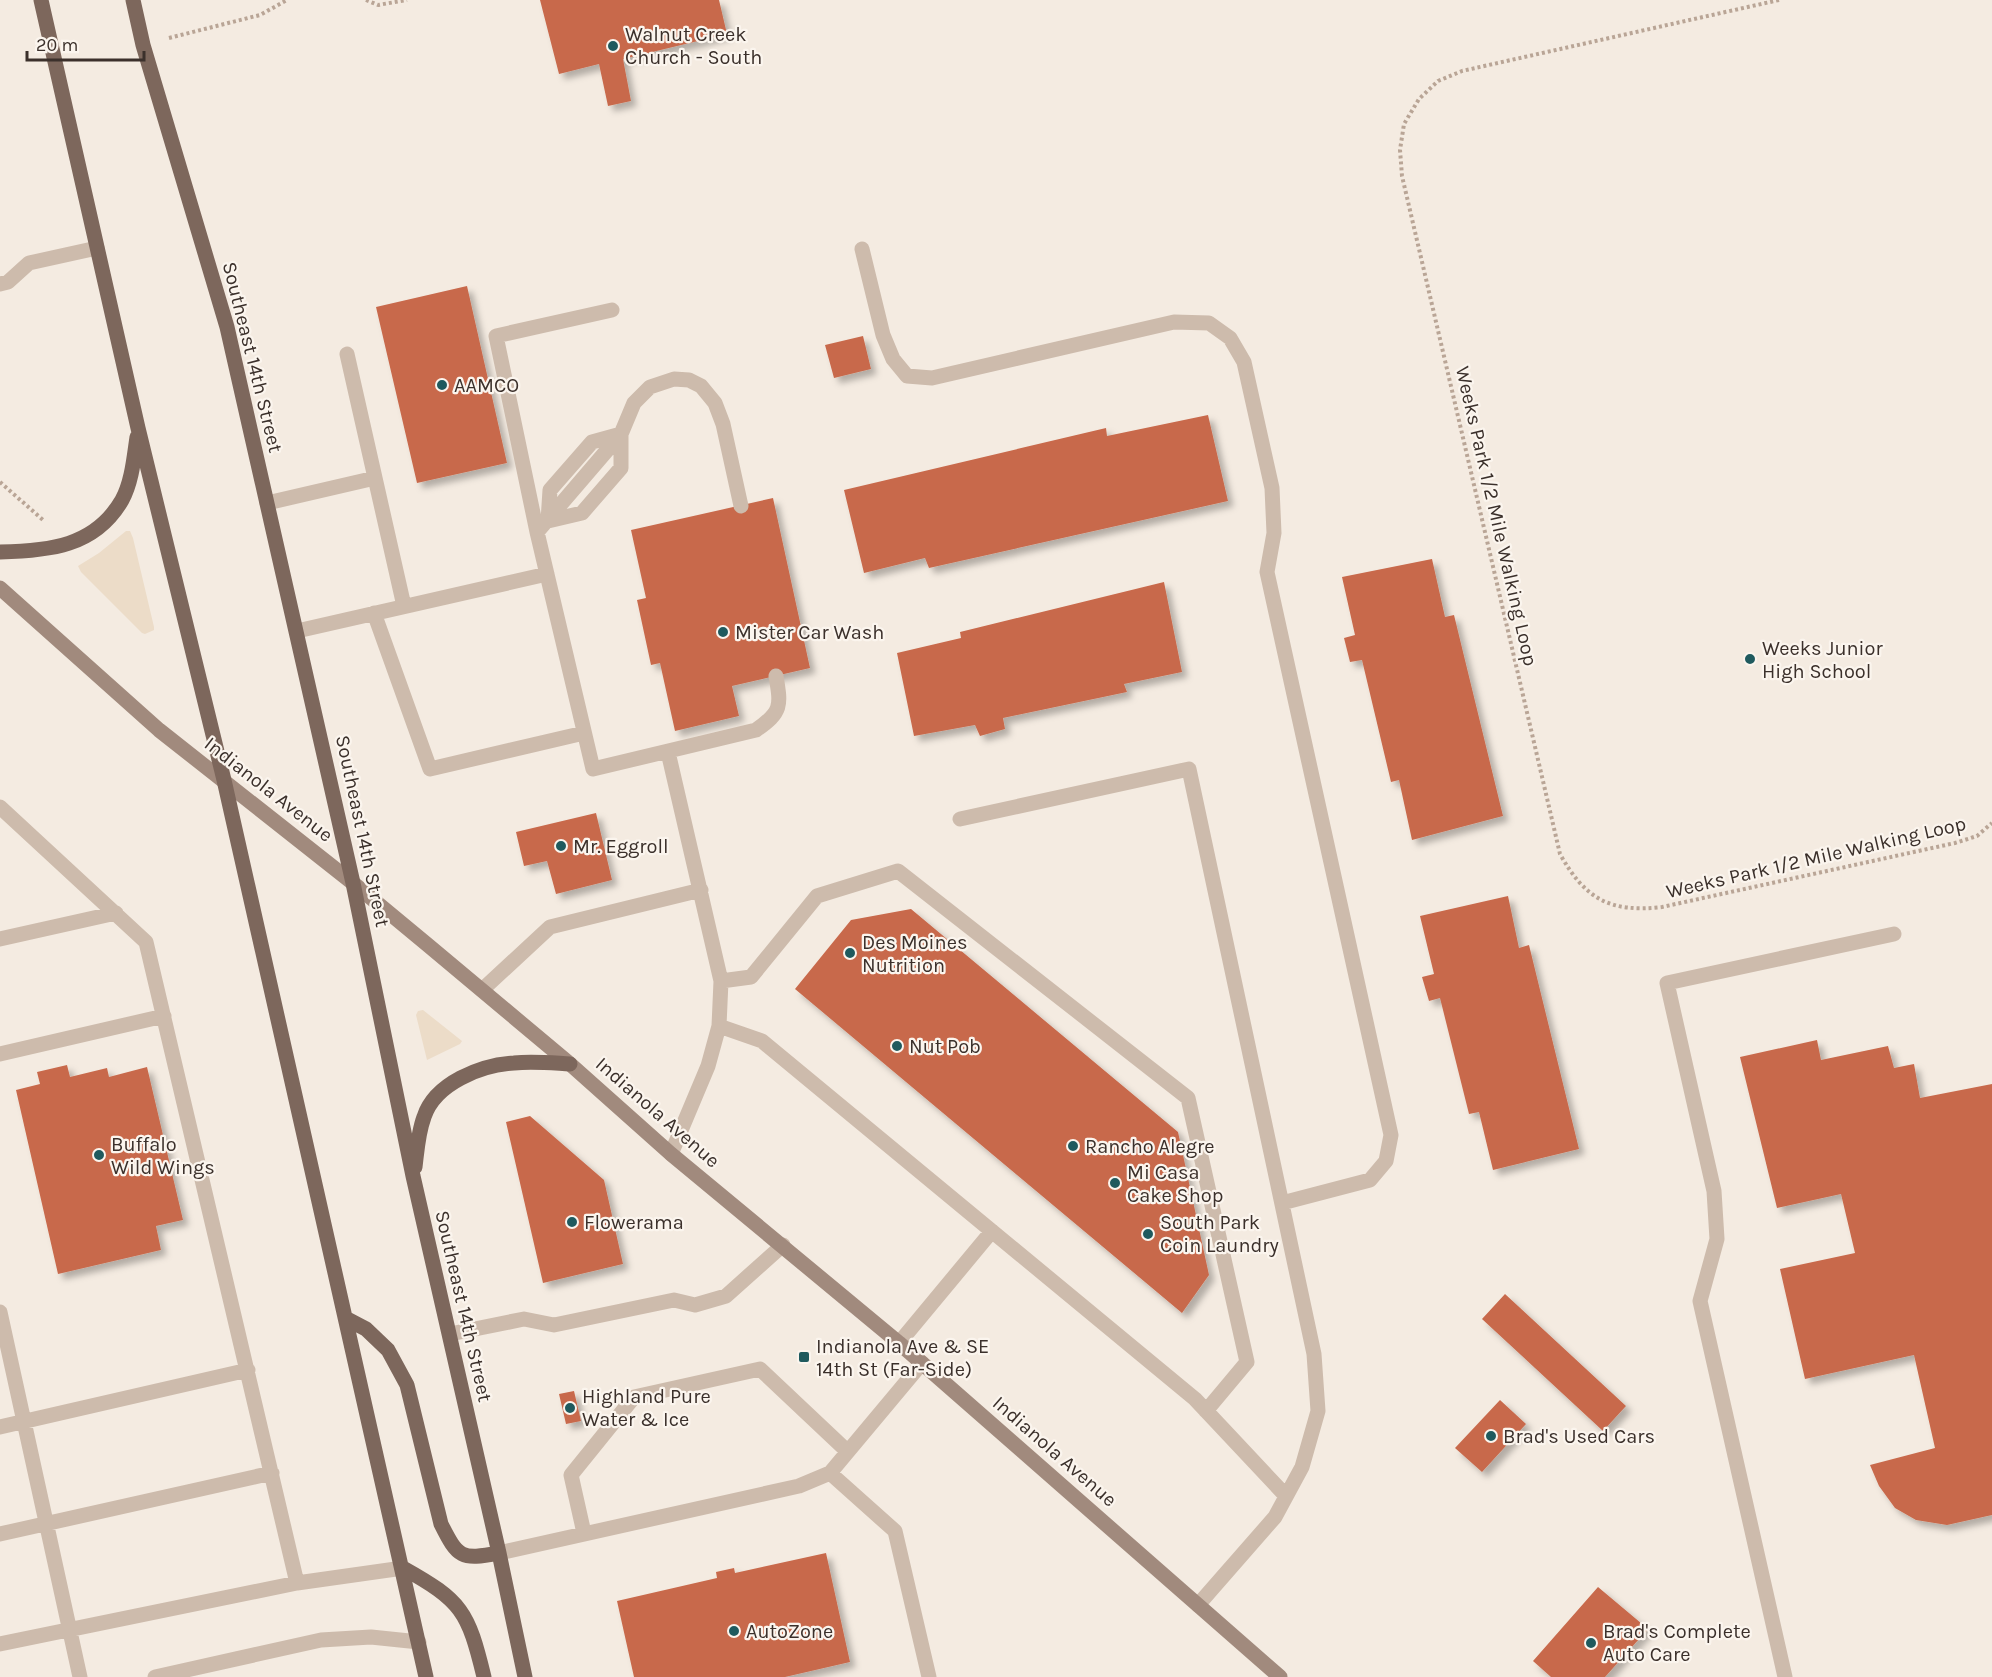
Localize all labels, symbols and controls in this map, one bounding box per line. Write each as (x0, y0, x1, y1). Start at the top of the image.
place label: Walnut Creek Church - South (625, 23, 762, 69)
scale bar (27, 24, 144, 62)
text: 20 m (36, 34, 78, 56)
marker: Walnut Creek Church - South (606, 39, 620, 53)
street label: Southeast 14th Street (218, 259, 287, 455)
street label: Weeks Park 1/2 Mile Walking Loop (1451, 364, 1542, 668)
place label: AAMCO (454, 374, 519, 397)
marker: AAMCO (435, 378, 449, 392)
place label: Mister Car Wash (735, 621, 884, 644)
marker: Mister Car Wash (716, 625, 730, 639)
place label: Weeks Junior High School (1762, 637, 1883, 683)
marker: Weeks Junior High School (1743, 652, 1757, 666)
street label: Indianola Avenue (200, 732, 338, 847)
street label: Southeast 14th Street (331, 733, 394, 930)
street label: Weeks Park 1/2 Mile Walking Loop (1664, 812, 1968, 903)
place label: Mr. Eggroll (573, 835, 669, 858)
marker: Mr. Eggroll (554, 839, 568, 853)
place label: Des Moines Nutrition (862, 931, 967, 977)
marker: Des Moines Nutrition (843, 946, 857, 960)
place label: Nut Pob (909, 1035, 981, 1058)
marker: Nut Pob (890, 1039, 904, 1053)
street label: Indianola Avenue (591, 1052, 724, 1172)
place label: Buffalo Wild Wings (111, 1133, 215, 1179)
place label: Rancho Alegre (1085, 1135, 1215, 1158)
marker: Rancho Alegre (1066, 1139, 1080, 1153)
marker: Buffalo Wild Wings (92, 1148, 106, 1162)
place label: Mi Casa Cake Shop (1127, 1161, 1223, 1207)
marker: Mi Casa Cake Shop (1108, 1176, 1122, 1190)
street label: Southeast 14th Street (430, 1208, 497, 1405)
place label: Flowerama (584, 1211, 684, 1234)
place label: South Park Coin Laundry (1160, 1211, 1279, 1257)
marker: Flowerama (565, 1215, 579, 1229)
marker: South Park Coin Laundry (1141, 1227, 1155, 1241)
place label: Indianola Ave & SE 14th St (Far-Side) (816, 1335, 989, 1381)
marker: Indianola Ave & SE 14th St (Far-Side) (797, 1350, 811, 1364)
place label: Highland Pure Water & Ice (582, 1385, 711, 1431)
street label: Indianola Avenue (988, 1391, 1121, 1511)
marker: Highland Pure Water & Ice (563, 1401, 577, 1415)
place label: Brad's Used Cars (1503, 1425, 1655, 1448)
marker: Brad's Used Cars (1484, 1429, 1498, 1443)
place label: AutoZone (746, 1620, 833, 1643)
place label: Brad's Complete Auto Care (1603, 1620, 1751, 1666)
marker: AutoZone (727, 1624, 741, 1638)
marker: Brad's Complete Auto Care (1584, 1636, 1598, 1650)

